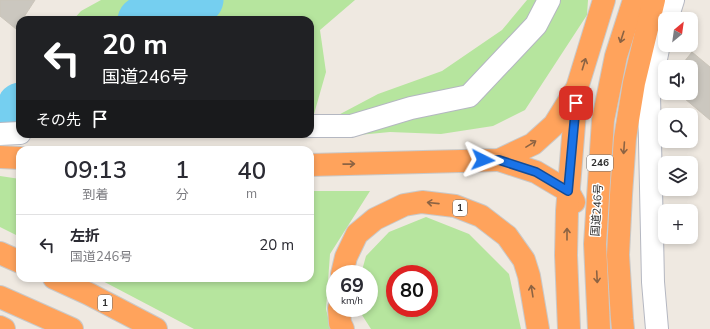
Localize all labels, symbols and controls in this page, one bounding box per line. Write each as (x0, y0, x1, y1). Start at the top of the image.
north arrow (658, 12, 698, 52)
map controls (658, 12, 698, 244)
text: 20 m (102, 26, 168, 64)
one-way arrow (618, 30, 625, 43)
icon: left (36, 32, 88, 84)
one-way arrow (581, 57, 588, 70)
button: sound (658, 60, 698, 100)
text: 国道246号 (102, 65, 188, 89)
pin (559, 86, 593, 120)
icon: arrive (565, 92, 587, 114)
icon: arrive (89, 108, 111, 130)
button: search (658, 108, 698, 148)
text: その先 (36, 110, 81, 130)
position arrow (462, 139, 504, 181)
one-way arrow (525, 140, 537, 148)
one-way arrow (621, 141, 628, 154)
text: 09:13 (64, 154, 127, 186)
text: 1 (175, 154, 189, 186)
text: 40 (237, 155, 266, 187)
road number: 246 (587, 155, 613, 171)
button: layers (658, 156, 698, 196)
one-way arrow (342, 160, 355, 167)
street label: 国道246号 (588, 183, 606, 237)
text: m (246, 185, 257, 203)
text: 到着 (83, 186, 109, 204)
text: 分 (176, 186, 189, 204)
one-way arrow (427, 200, 440, 207)
road number: 1 (453, 200, 467, 216)
button: + (658, 204, 698, 244)
text: 左折 (70, 226, 100, 246)
one-way arrow (563, 228, 571, 241)
icon: left (36, 234, 58, 256)
text: 20 m (259, 235, 294, 255)
text: 国道246号 (70, 248, 132, 266)
speed limit sign: 80 (386, 265, 438, 317)
one-way arrow (593, 270, 600, 283)
text: 69 (340, 272, 364, 299)
one-way arrow (528, 284, 536, 297)
text: km/h (341, 294, 363, 308)
road number: 1 (98, 295, 112, 311)

